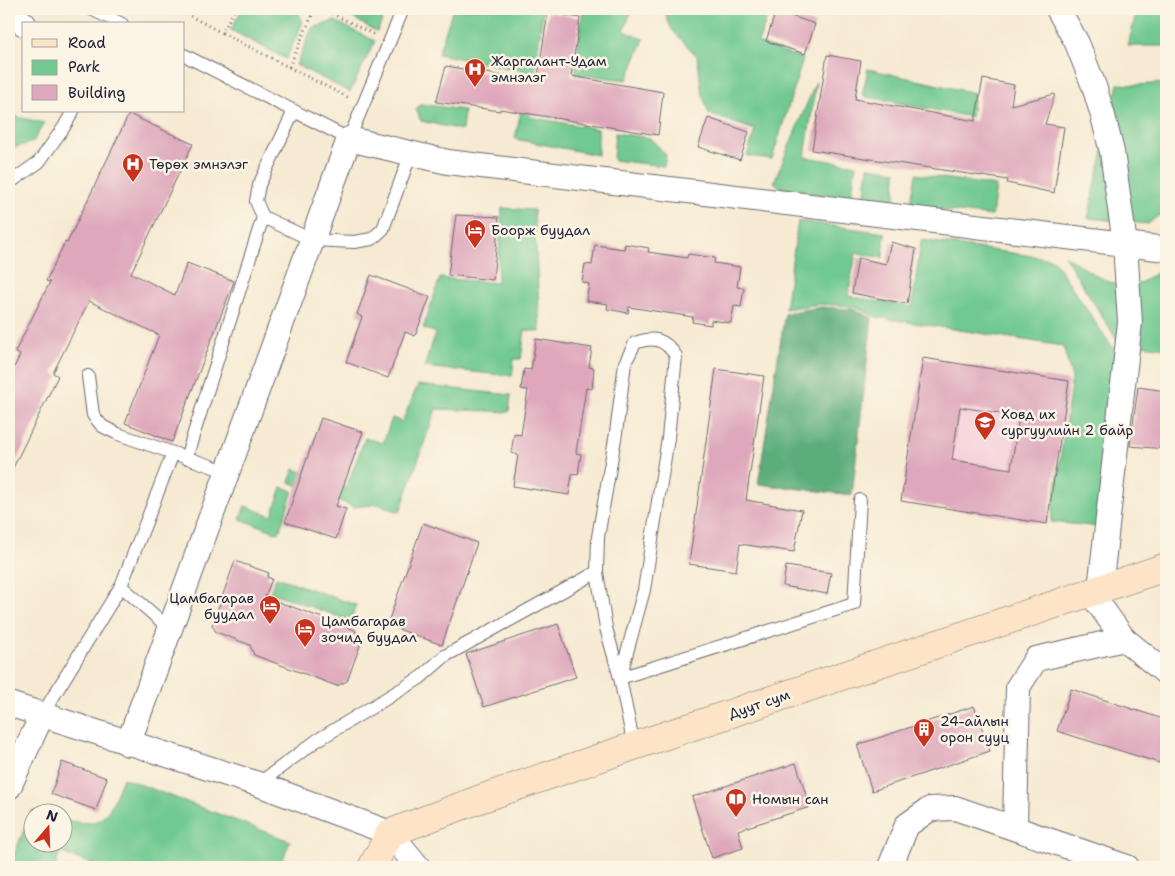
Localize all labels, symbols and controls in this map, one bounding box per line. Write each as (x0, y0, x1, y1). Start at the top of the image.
legend (22, 22, 185, 112)
text: Road (68, 33, 106, 53)
place label: Жаргалант-Удам эмнэлэг (491, 52, 607, 86)
text: Park (68, 57, 100, 77)
hospital icon: Жаргалант-Удам эмнэлэг (463, 57, 487, 88)
text: Building (68, 83, 125, 103)
hospital icon: Төрөх эмнэлэг (121, 152, 145, 183)
place label: Төрөх эмнэлэг (149, 155, 249, 173)
hotel icon: Боорж буудал (463, 218, 487, 249)
place label: Боорж буудал (491, 221, 590, 239)
place label: Ховд их сургуулийн 2 байр (1001, 405, 1133, 439)
school or university icon: Ховд их сургуулийн 2 байр (973, 410, 997, 441)
place label: Цамбагарав буудал (169, 589, 254, 623)
hotel icon: Цамбагарав буудал (258, 594, 282, 625)
place label: Цамбагарав зочид буудал (321, 612, 417, 646)
hotel icon: Цамбагарав зочид буудал (293, 617, 317, 648)
street label: Дуут сум (726, 685, 792, 723)
place label: 24-айлын орон сууц (940, 712, 1010, 746)
building icon: 24-айлын орон сууц (912, 717, 936, 748)
library icon: Номын сан (724, 787, 748, 818)
place label: Номын сан (752, 790, 828, 808)
north arrow (22, 804, 72, 854)
text: N (44, 805, 60, 826)

